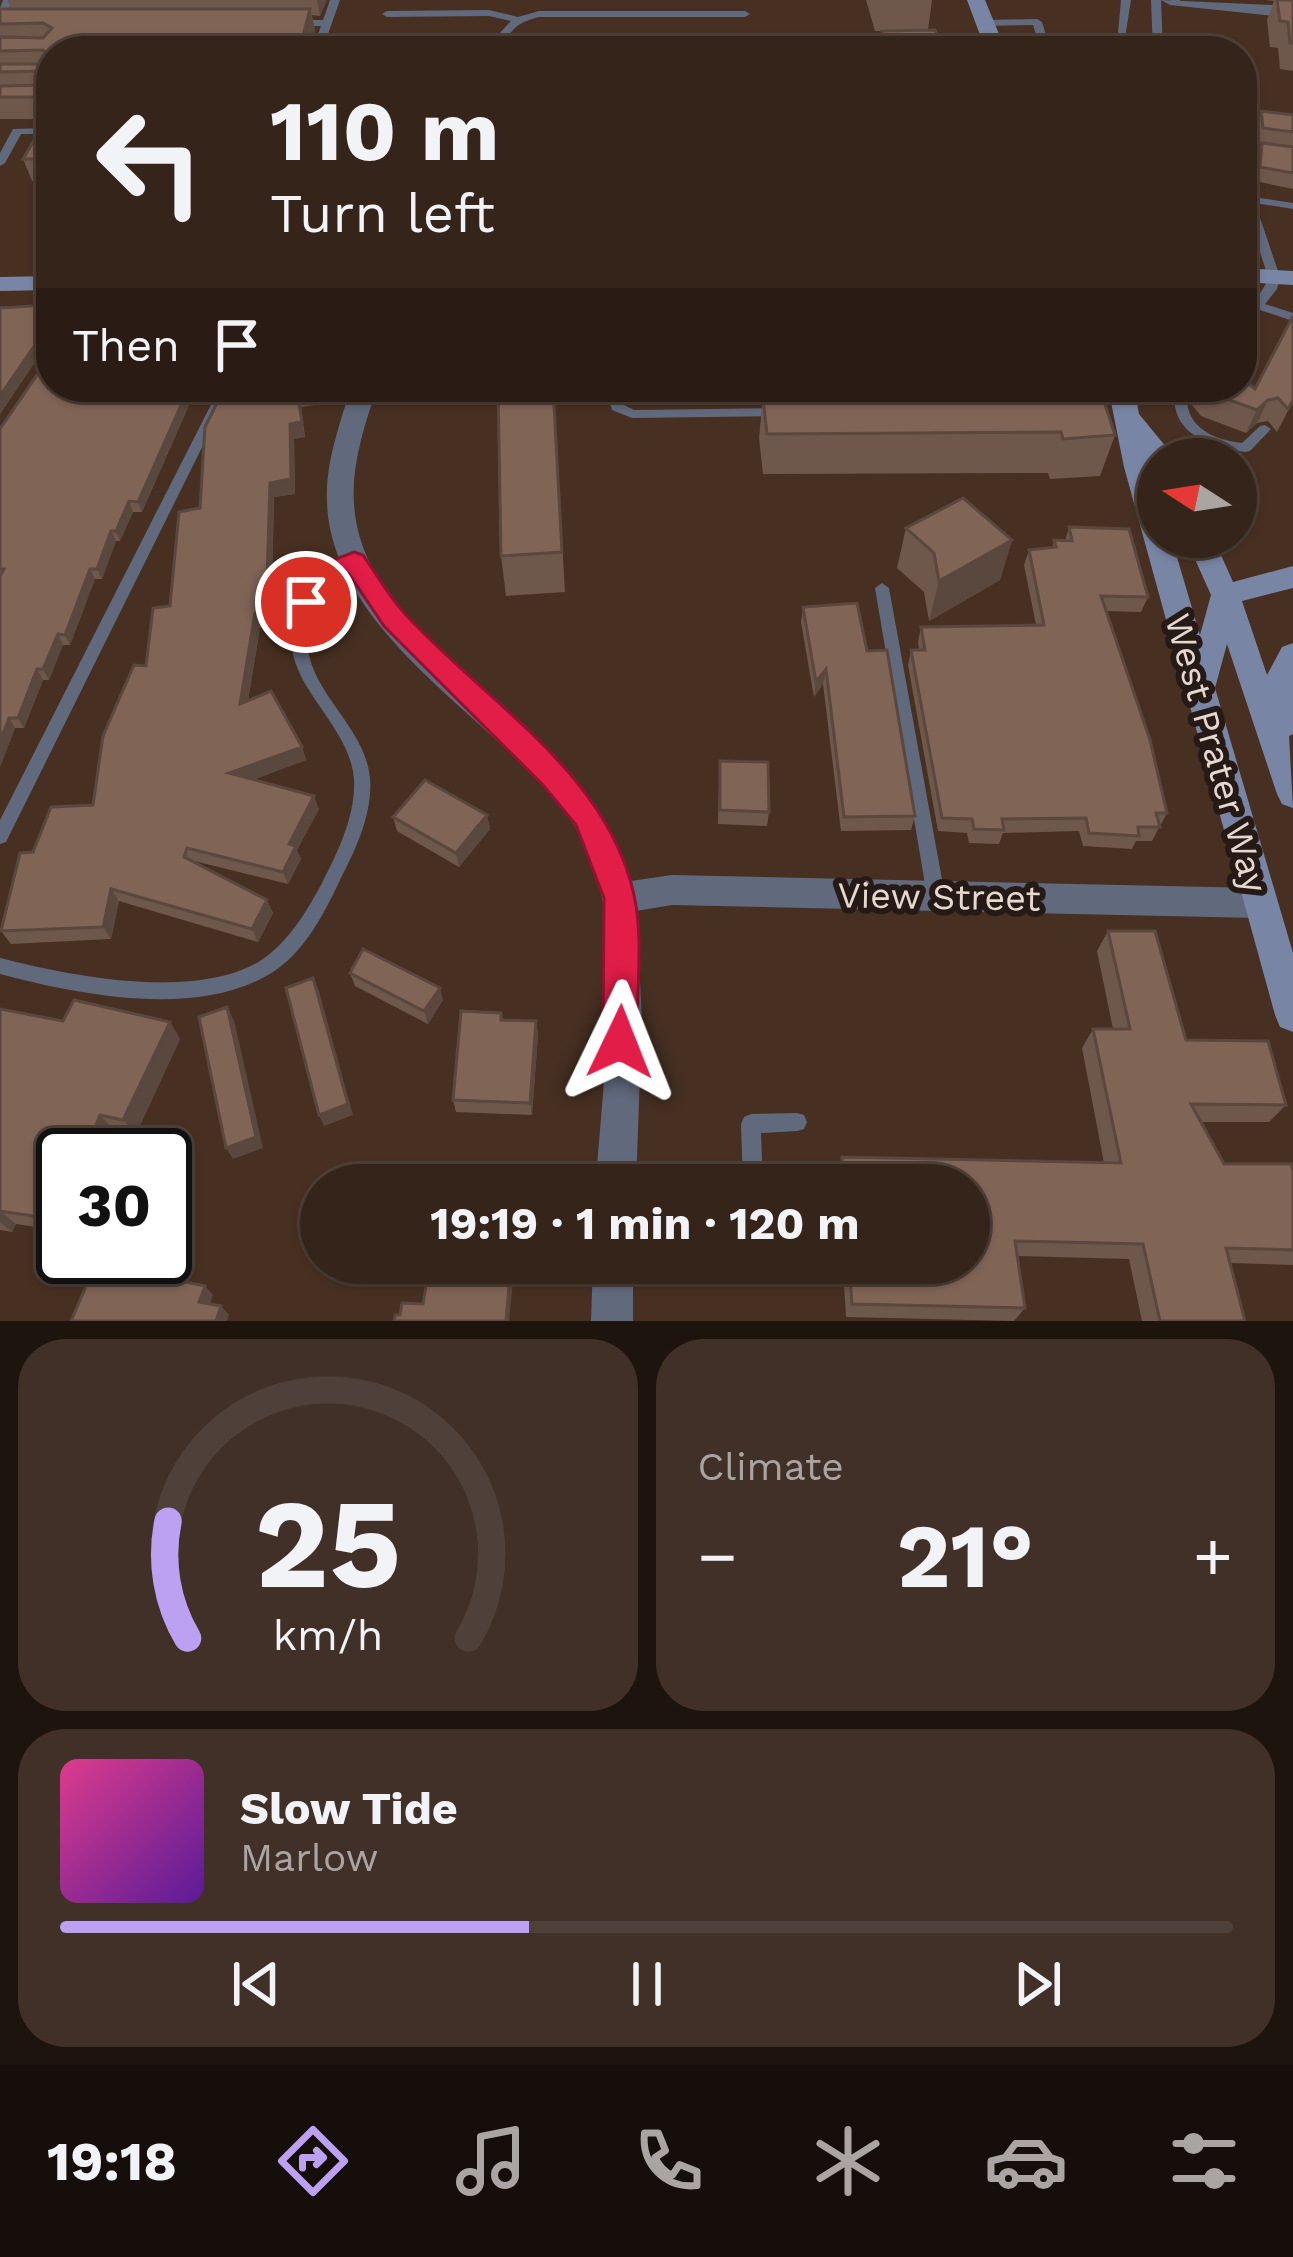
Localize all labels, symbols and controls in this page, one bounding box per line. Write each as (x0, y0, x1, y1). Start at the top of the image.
text: 110 m (270, 82, 500, 180)
icon: left (72, 84, 228, 240)
text: Turn left (270, 182, 495, 245)
icon: arrive (204, 312, 270, 378)
text: Then (72, 319, 180, 372)
north arrow (1137, 438, 1257, 558)
map controls (1137, 438, 1257, 558)
pin (255, 551, 357, 653)
icon: arrive (273, 569, 339, 635)
street label: West Prater Way (1156, 609, 1276, 898)
street label: View Street (837, 874, 1041, 920)
position arrow (557, 979, 683, 1105)
speed limit sign: 30 (36, 1128, 192, 1284)
text: 19:19 · 1 min · 120 m (430, 1197, 860, 1250)
text: Climate (698, 1444, 844, 1489)
text: 25 (254, 1471, 401, 1617)
text: 21° (897, 1503, 1034, 1609)
text: − (698, 1518, 737, 1595)
text: + (1193, 1518, 1233, 1595)
text: km/h (272, 1610, 383, 1660)
text: Slow Tide (240, 1782, 458, 1835)
text: Marlow (240, 1835, 378, 1880)
icon: previous (223, 1951, 289, 2017)
icon: pause (614, 1951, 680, 2017)
icon: next (1005, 1951, 1071, 2017)
icon: directions (271, 2119, 355, 2203)
icon: music (449, 2119, 533, 2203)
icon: phone (627, 2119, 711, 2203)
icon: climate (806, 2119, 890, 2203)
icon: car (984, 2119, 1068, 2203)
icon: filters (1162, 2119, 1246, 2203)
text: 19:18 (47, 2130, 177, 2193)

